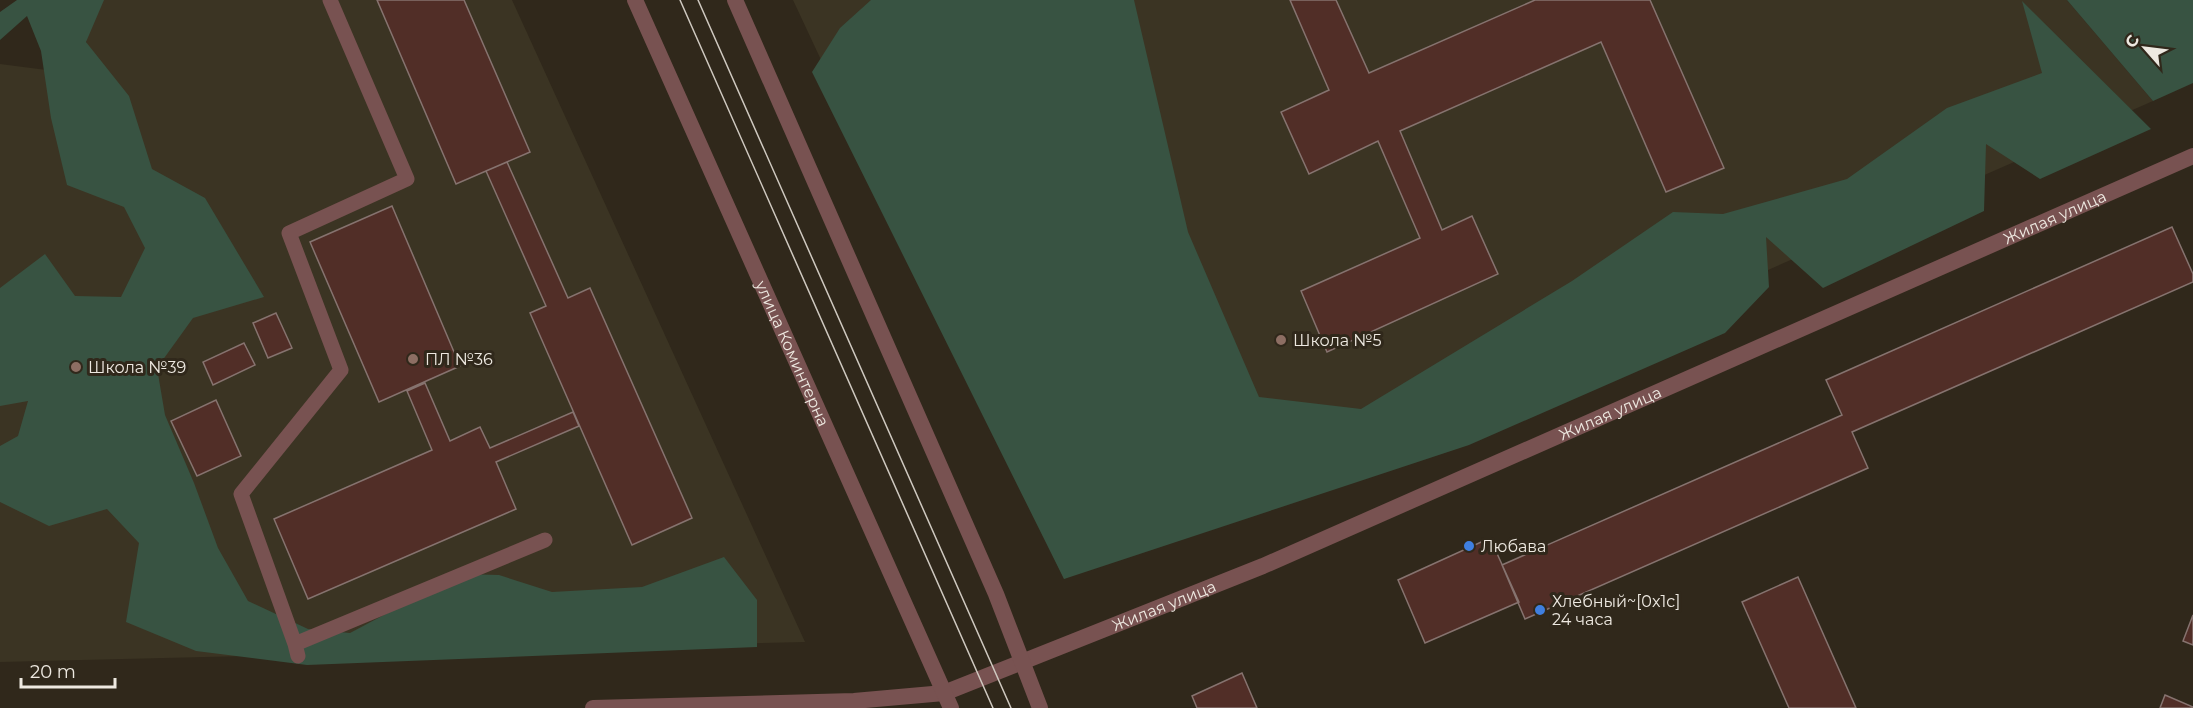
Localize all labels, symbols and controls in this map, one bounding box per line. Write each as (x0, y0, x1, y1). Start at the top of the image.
north arrow (2115, 18, 2175, 78)
text: С (2121, 31, 2143, 51)
street label: Жилая улица (2000, 186, 2109, 248)
street label: улица Коминтерна (751, 277, 834, 429)
place label: Школа №5 (1293, 331, 1382, 350)
marker: Школа №5 (1274, 333, 1288, 347)
place label: ПЛ №36 (425, 350, 493, 369)
marker: ПЛ №36 (406, 352, 420, 366)
place label: Школа №39 (88, 358, 186, 377)
marker: Школа №39 (69, 360, 83, 374)
street label: Жилая улица (1556, 382, 1664, 444)
place label: Любава (1481, 537, 1546, 556)
marker: Любава (1462, 539, 1476, 553)
street label: Жилая улица (1109, 576, 1219, 635)
place label: Хлебный~[0x1c] 24 часа (1552, 592, 1680, 629)
marker: Хлебный~[0x1c] 24 часа (1533, 603, 1547, 617)
scale bar (21, 651, 116, 689)
text: 20 m (30, 661, 76, 683)

